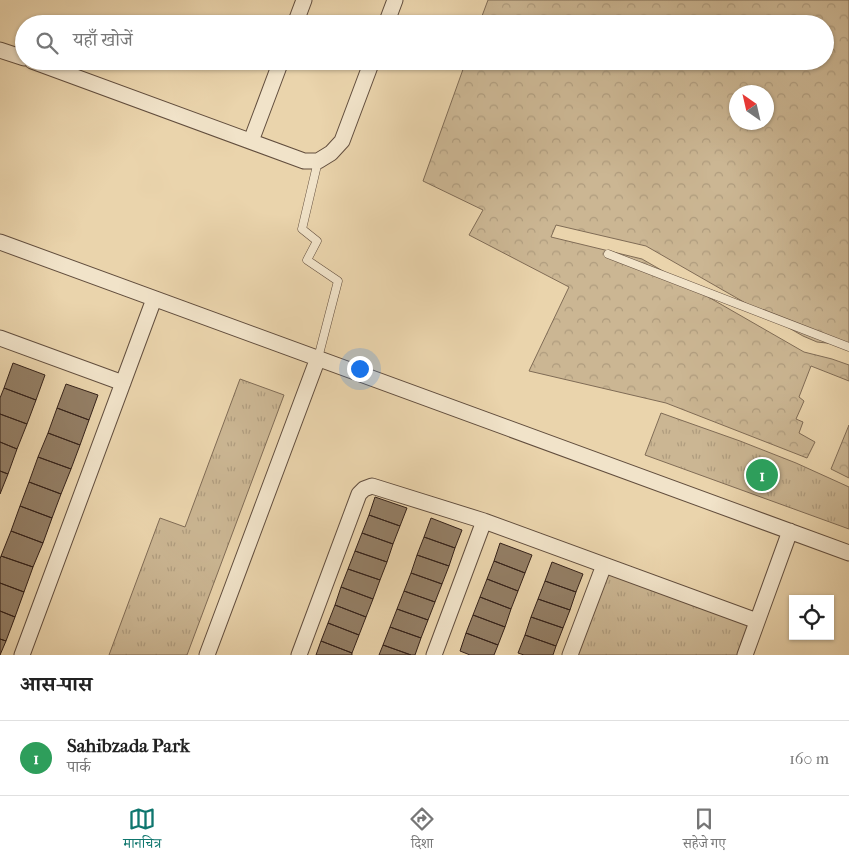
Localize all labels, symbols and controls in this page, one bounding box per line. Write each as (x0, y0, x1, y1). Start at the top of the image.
search box (15, 15, 834, 70)
icon: search (33, 29, 61, 57)
text: यहाँ खोजें (73, 29, 133, 51)
north arrow (729, 85, 774, 130)
your location (347, 356, 373, 382)
pin: 1 (746, 456, 778, 494)
map controls (789, 595, 834, 640)
button: locate (789, 595, 834, 640)
text: आस-पास (20, 672, 92, 696)
text: Sahibzada Park (67, 735, 190, 757)
text: 1 (33, 749, 39, 768)
text: 160 m (789, 749, 829, 768)
text: पार्क (67, 757, 91, 776)
tab: मानचित्र (123, 805, 161, 857)
tab: दिशा (408, 805, 436, 857)
tab: सहेजे गए (683, 805, 726, 857)

